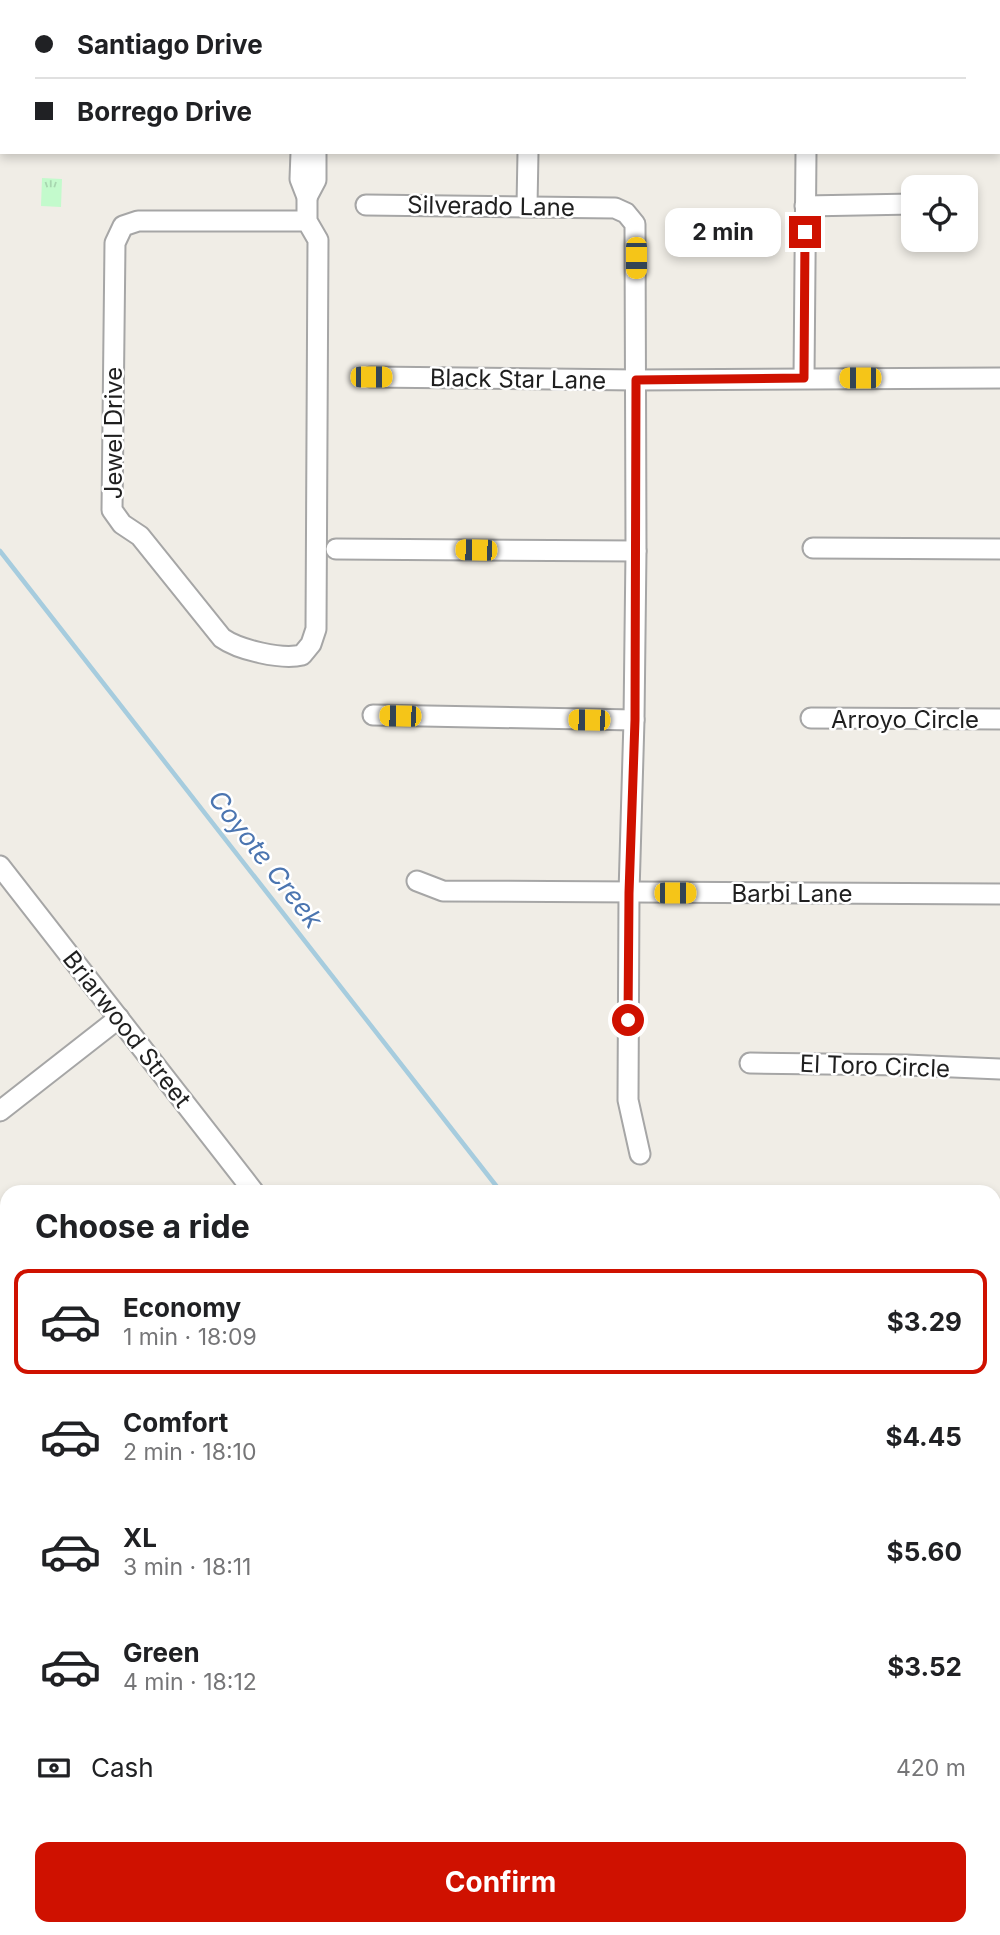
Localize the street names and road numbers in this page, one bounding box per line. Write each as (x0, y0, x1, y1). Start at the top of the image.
street label: Silverado Lane (407, 190, 575, 222)
street label: Black Star Lane (430, 363, 606, 395)
street label: Jewel Drive (99, 367, 128, 499)
street label: Arroyo Circle (831, 705, 979, 734)
street label: Barbi Lane (731, 879, 853, 908)
street label: Briarwood Street (57, 945, 197, 1113)
street label: El Toro Circle (799, 1049, 951, 1083)

